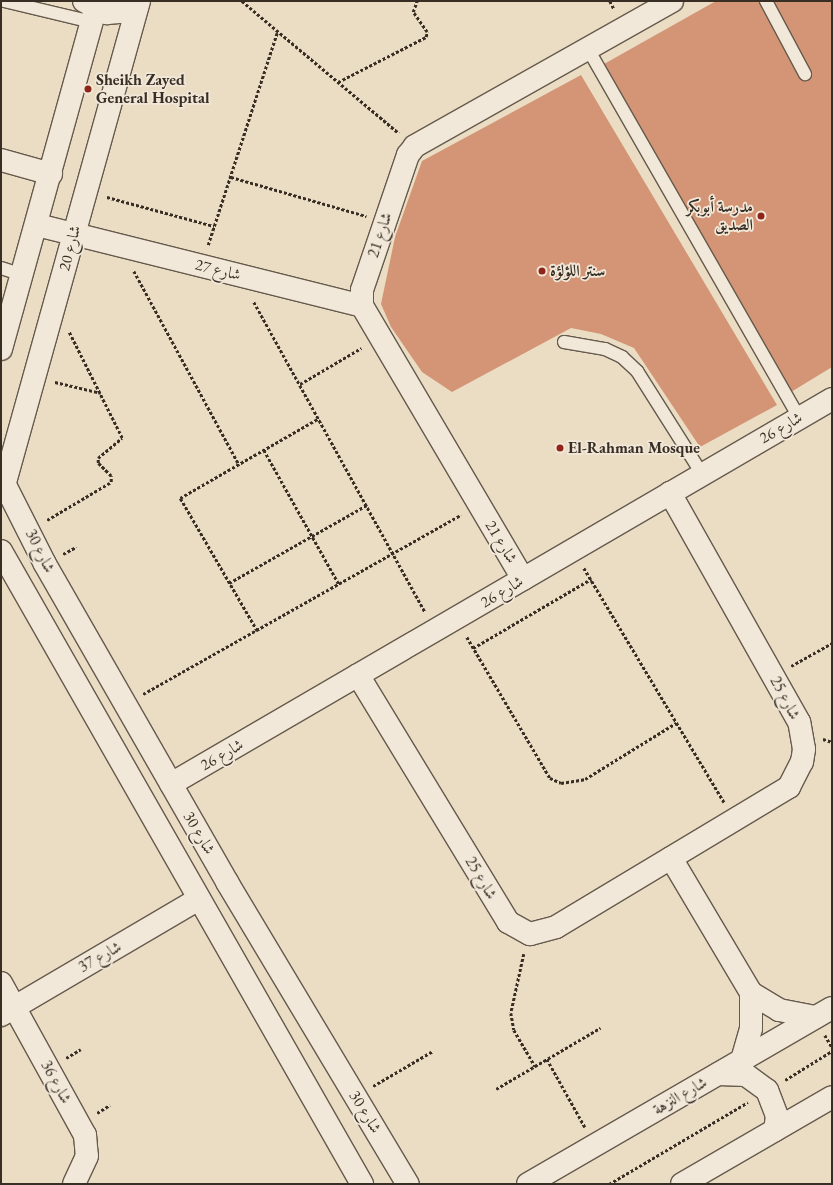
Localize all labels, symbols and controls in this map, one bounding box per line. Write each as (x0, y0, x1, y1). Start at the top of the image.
place label: Sheikh Zayed General Hospital (96, 70, 210, 108)
marker: Sheikh Zayed General Hospital (83, 84, 93, 94)
place label: مدرسة أبوبكر الصديق (687, 197, 753, 235)
street label: شارع 21 (364, 210, 396, 260)
marker: مدرسة أبوبكر الصديق (756, 211, 766, 221)
street label: شارع 20 (55, 223, 85, 273)
street label: شارع 27 (193, 255, 243, 285)
place label: سنتر اللؤلؤة (550, 261, 605, 281)
marker: سنتر اللؤلؤة (537, 266, 547, 276)
street label: شارع 26 (756, 408, 806, 448)
place label: El-Rahman Mosque (568, 438, 700, 458)
marker: El-Rahman Mosque (555, 443, 565, 453)
street label: شارع 21 (481, 517, 521, 567)
street label: شارع 30 (21, 526, 59, 576)
street label: شارع 26 (477, 572, 527, 612)
street label: شارع 25 (766, 673, 804, 723)
street label: شارع 26 (197, 735, 247, 775)
street label: شارع 30 (179, 808, 219, 858)
street label: شارع 25 (461, 853, 501, 903)
street label: شارع 37 (75, 937, 125, 977)
street label: شارع 36 (36, 1057, 76, 1107)
street label: شارع النزهة (650, 1073, 710, 1119)
street label: شارع 30 (345, 1087, 385, 1137)

